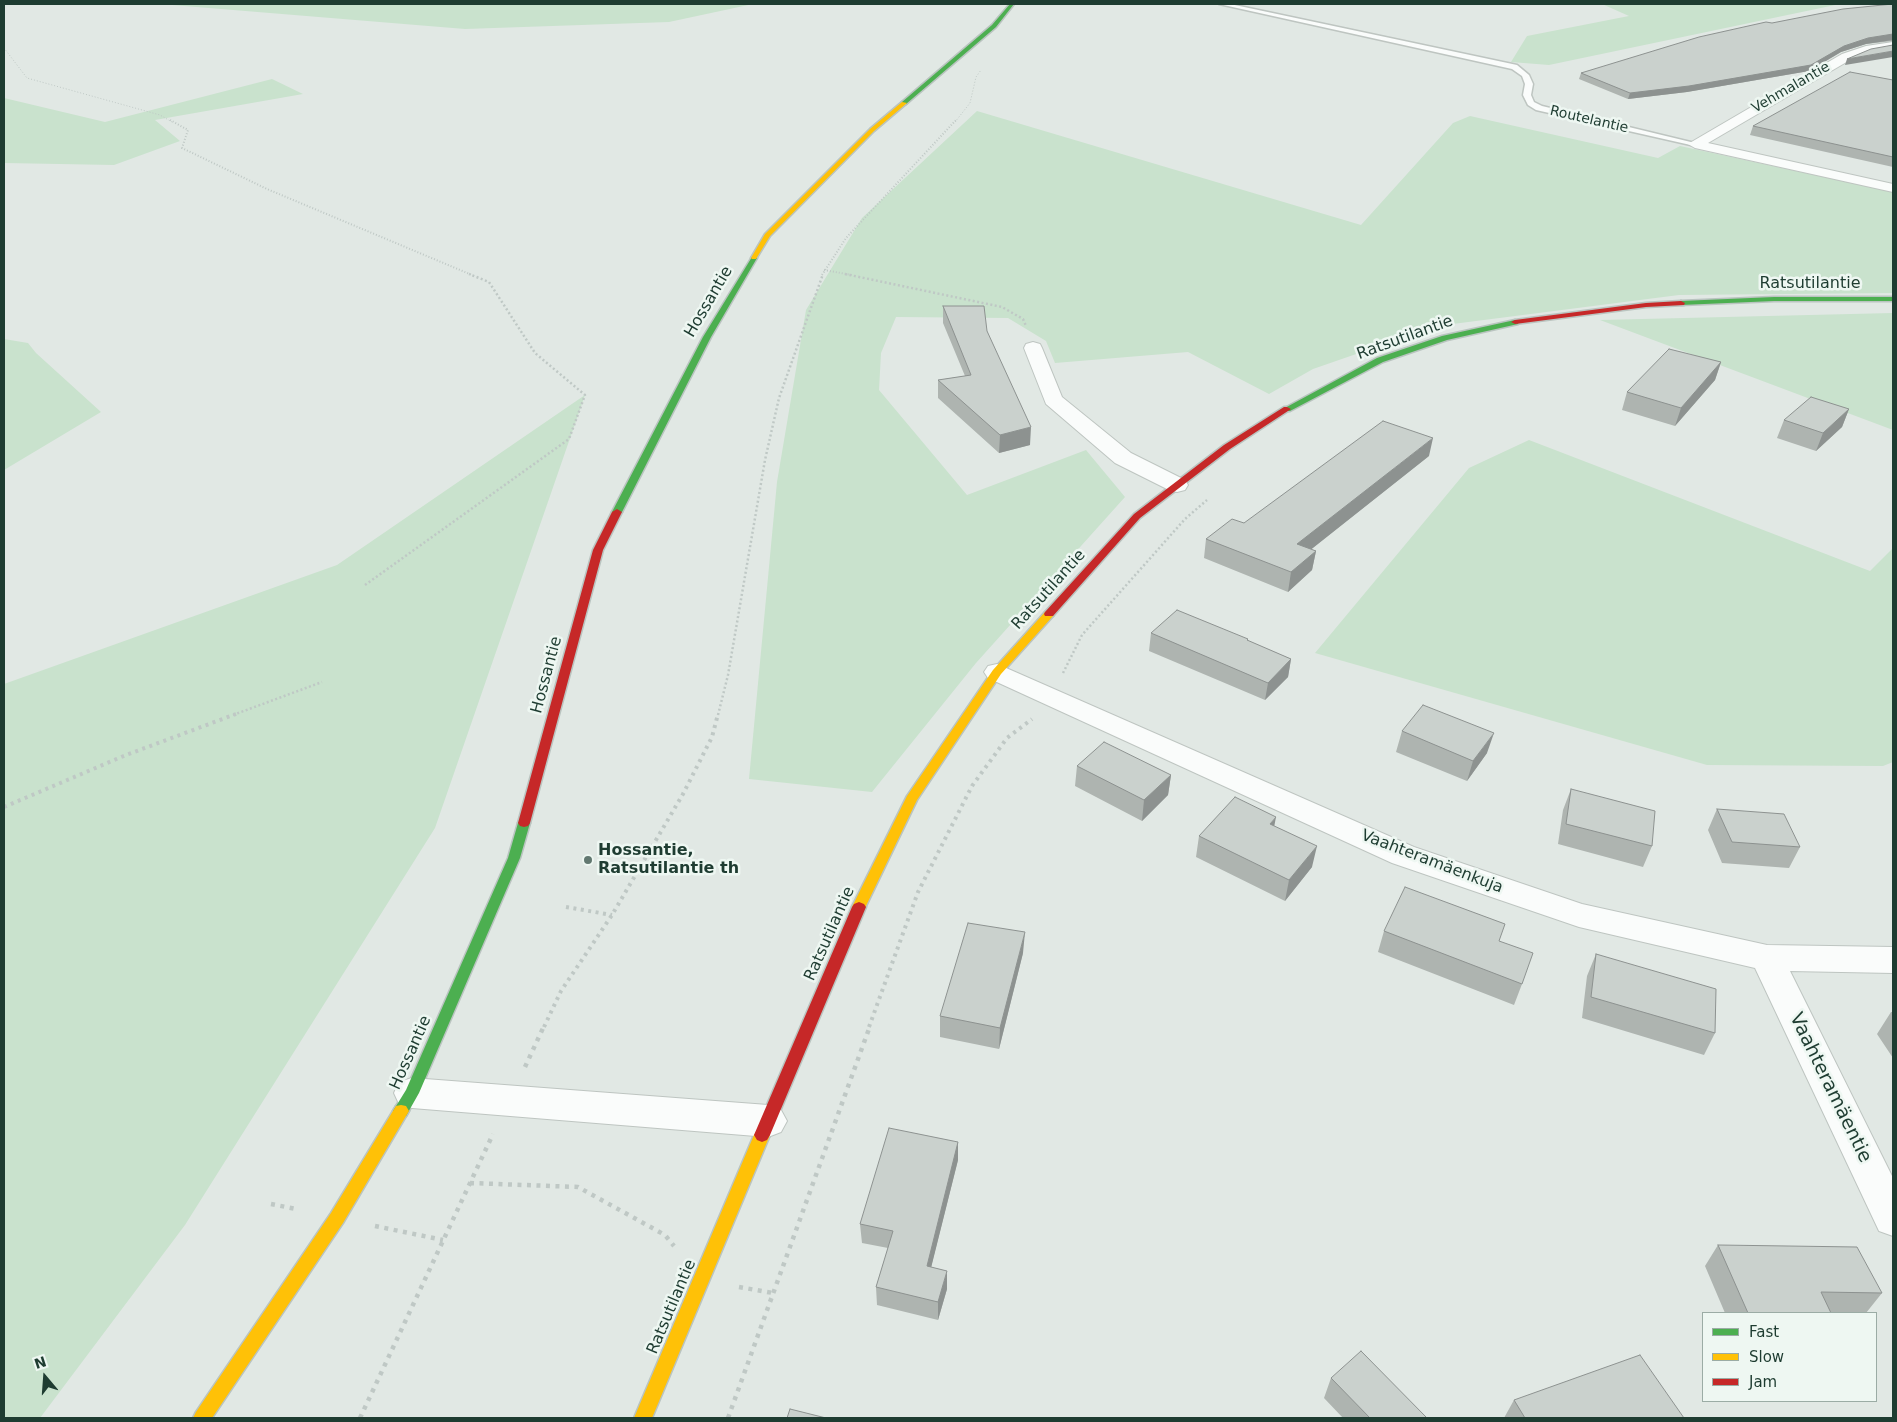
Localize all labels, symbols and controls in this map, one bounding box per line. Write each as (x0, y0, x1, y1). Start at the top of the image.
street label: Vehmalantie (1749, 59, 1833, 117)
street label: Routelantie (1548, 103, 1630, 137)
street label: Hossantie (681, 263, 737, 341)
street label: Ratsutilantie (1760, 274, 1860, 294)
street label: Ratsutilantie (1354, 312, 1456, 364)
street label: Ratsutilantie (1008, 546, 1090, 634)
street label: Hossantie (528, 634, 566, 716)
street label: Vaahteramäenkuja (1358, 826, 1506, 898)
place label: Hossantie, Ratsutilantie th (598, 841, 739, 879)
marker: Hossantie, Ratsutilantie th (582, 854, 594, 866)
street label: Ratsutilantie (801, 884, 859, 984)
street label: Vaahteramäentie (1784, 1009, 1876, 1167)
street label: Hossantie (386, 1013, 436, 1093)
street label: Ratsutilantie (643, 1257, 701, 1357)
legend (1702, 1312, 1877, 1402)
text: Fast (1749, 1323, 1779, 1341)
text: Slow (1749, 1348, 1784, 1366)
north arrow (20, 1352, 70, 1402)
text: N (32, 1353, 48, 1372)
text: Jam (1749, 1373, 1777, 1391)

